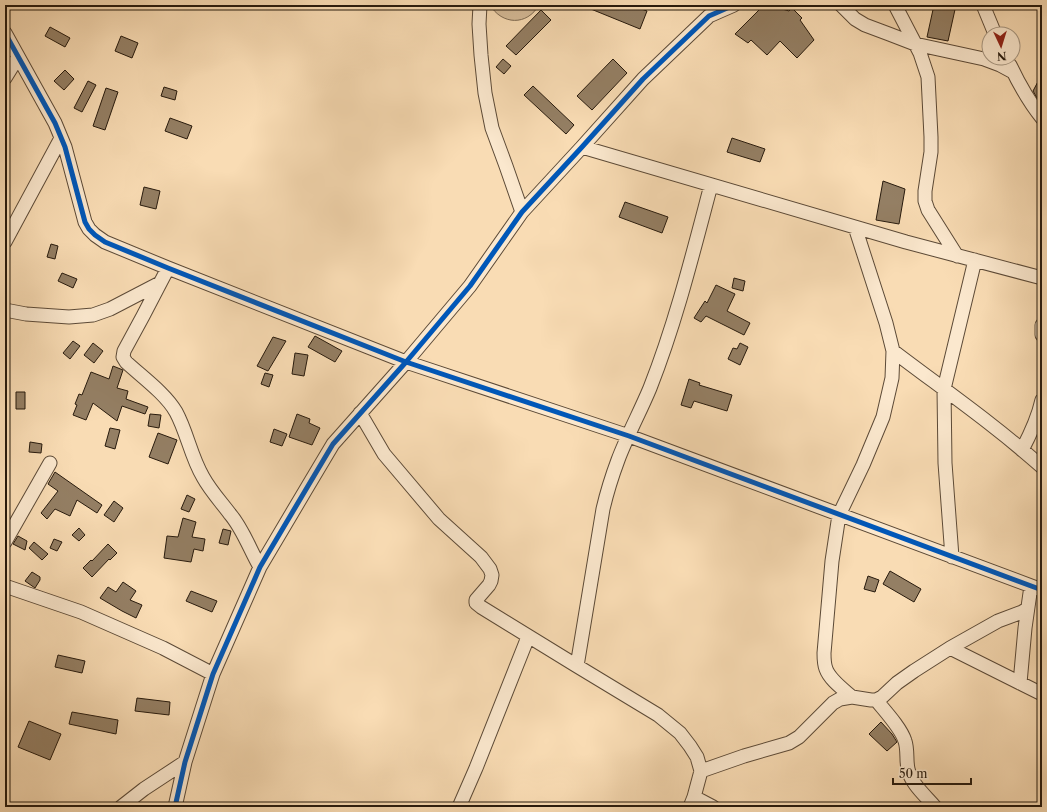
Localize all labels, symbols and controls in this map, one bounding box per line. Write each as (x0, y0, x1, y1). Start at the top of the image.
north arrow (981, 26, 1021, 66)
text: N (996, 49, 1007, 63)
scale bar (893, 760, 971, 786)
text: 50 m (899, 766, 928, 781)

